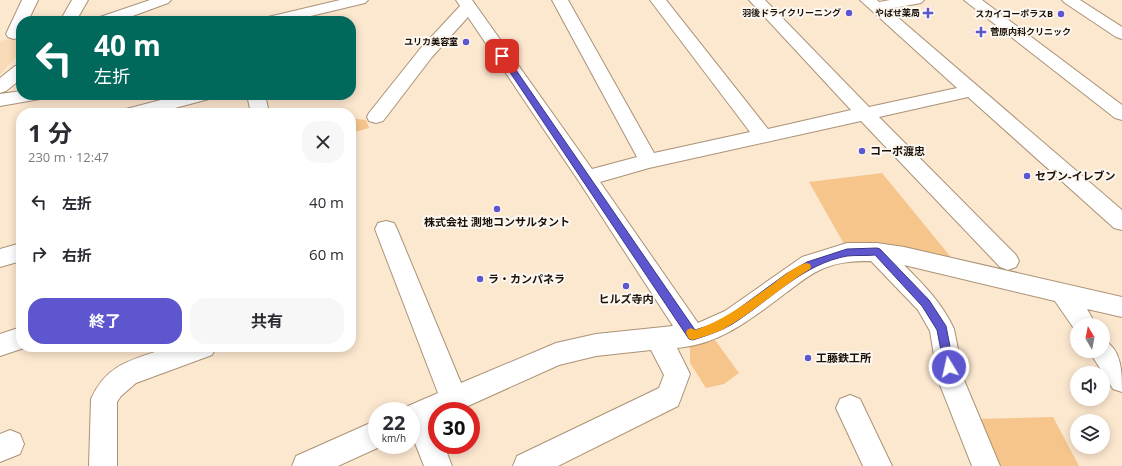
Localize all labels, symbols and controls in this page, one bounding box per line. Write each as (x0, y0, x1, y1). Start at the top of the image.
place label: 羽後ドライクリーニング (742, 6, 841, 19)
place label: やばせ薬局 (875, 6, 920, 19)
place label: スカイコーポラスB (975, 7, 1053, 20)
marker: 羽後ドライクリーニング (844, 8, 854, 18)
marker: やばせ薬局 (923, 8, 933, 18)
marker: スカイコーポラスB (1056, 9, 1066, 19)
place label: 菅原内科クリニック (990, 25, 1071, 38)
text: 40 m (94, 26, 161, 64)
marker: 菅原内科クリニック (975, 26, 987, 38)
icon: left (28, 32, 80, 84)
place label: ユリカ美容室 (404, 35, 458, 48)
marker: ユリカ美容室 (461, 37, 471, 47)
pin (485, 39, 519, 73)
icon: arrive (491, 45, 513, 67)
text: 左折 (94, 64, 130, 88)
text: 1 分 (28, 116, 72, 149)
button: close (302, 121, 344, 163)
place label: コーポ渡忠 (870, 143, 925, 158)
marker: コーポ渡忠 (857, 146, 867, 156)
text: 230 m · 12:47 (28, 148, 109, 166)
place label: セブン-イレブン (1035, 168, 1116, 183)
marker: セブン-イレブン (1022, 171, 1032, 181)
icon: left (28, 191, 50, 213)
text: 40 m (309, 192, 344, 212)
text: 左折 (62, 193, 92, 213)
marker: 株式会社 測地コンサルタント (492, 204, 502, 214)
place label: 株式会社 測地コンサルタント (424, 214, 570, 229)
icon: right (28, 243, 50, 265)
text: 60 m (309, 244, 344, 264)
text: 右折 (62, 245, 92, 265)
place label: ラ・カンパネラ (488, 271, 565, 286)
marker: ラ・カンパネラ (475, 274, 485, 284)
marker: ヒルズ寺内 (621, 281, 631, 291)
place label: ヒルズ寺内 (599, 291, 654, 306)
button: 終了 (28, 298, 182, 344)
button: 共有 (190, 298, 344, 344)
north arrow (1070, 318, 1110, 358)
map controls (1070, 318, 1110, 454)
position arrow (928, 346, 970, 388)
place label: 工藤鉄工所 (816, 350, 871, 365)
marker: 工藤鉄工所 (803, 353, 813, 363)
button: sound (1070, 366, 1110, 406)
speed limit sign: 30 (428, 402, 480, 454)
text: 22 (383, 409, 405, 436)
button: layers (1070, 414, 1110, 454)
text: km/h (382, 431, 406, 445)

